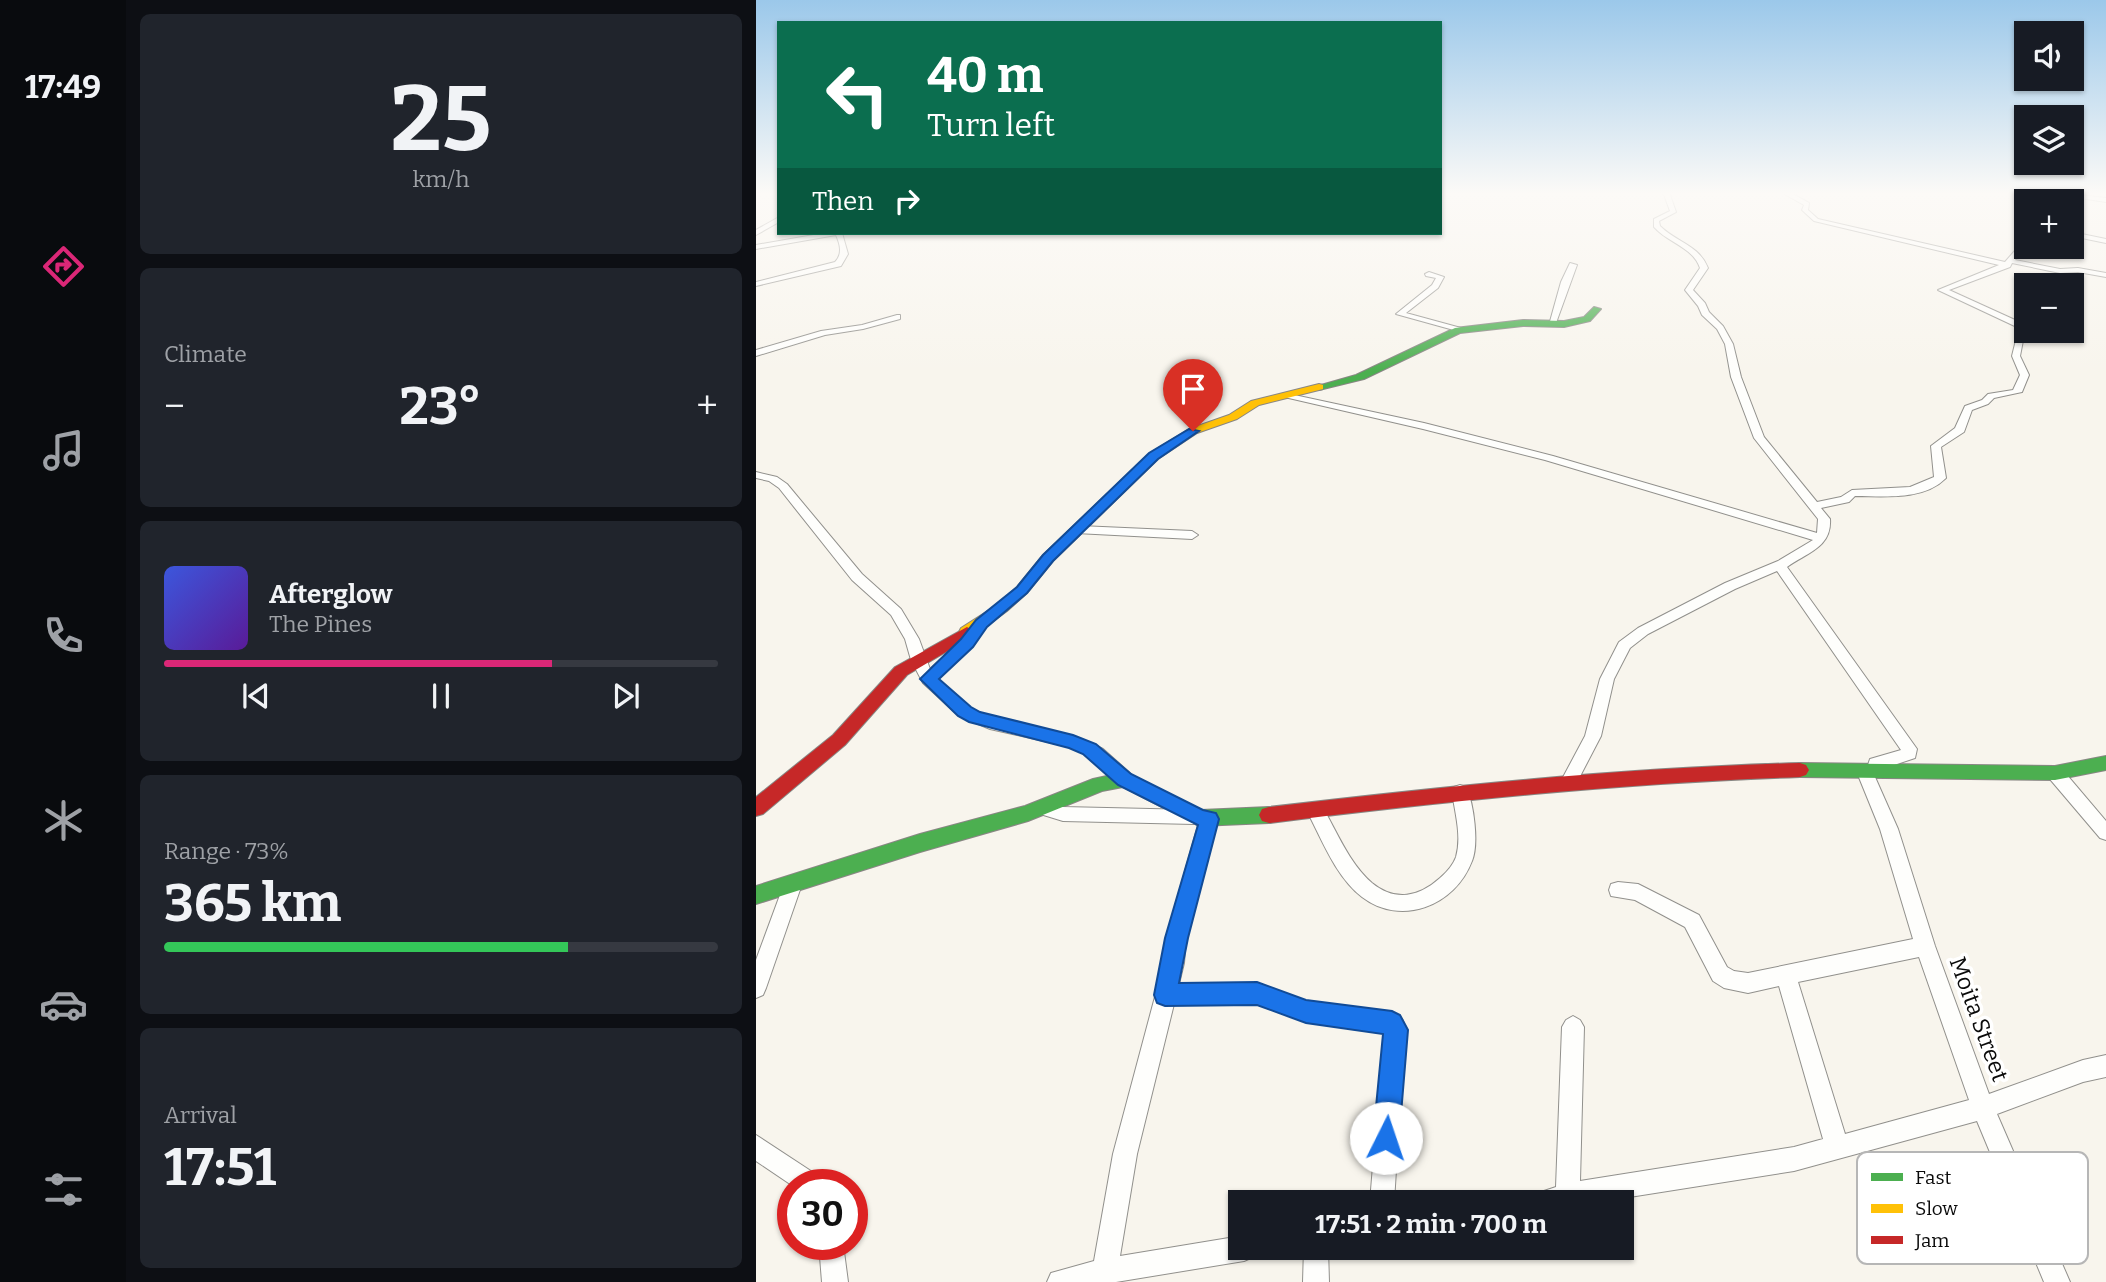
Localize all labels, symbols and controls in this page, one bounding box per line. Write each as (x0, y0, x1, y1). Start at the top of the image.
map controls (2014, 21, 2084, 343)
button: sound (2014, 21, 2084, 91)
text: 40 m (927, 46, 1044, 105)
icon: left (812, 49, 903, 140)
text: 25 (390, 65, 492, 174)
text: 17:49 (25, 68, 101, 106)
button: layers (2014, 105, 2084, 175)
text: Turn left (927, 106, 1055, 144)
text: km/h (413, 165, 469, 193)
icon: right (888, 182, 926, 220)
text: Then (812, 186, 874, 217)
button: + (2014, 189, 2084, 259)
icon: directions (39, 242, 88, 291)
button: − (2014, 273, 2084, 343)
text: Climate (164, 340, 247, 368)
pin (1163, 359, 1223, 431)
icon: arrive (1174, 370, 1212, 408)
text: 23° (400, 375, 482, 438)
text: − (164, 383, 185, 429)
text: + (696, 383, 718, 429)
icon: music (39, 426, 88, 475)
text: Afterglow (269, 579, 392, 610)
text: The Pines (269, 610, 372, 638)
icon: phone (39, 611, 88, 660)
icon: previous (237, 677, 275, 715)
icon: pause (422, 677, 460, 715)
icon: next (607, 677, 645, 715)
icon: climate (39, 796, 88, 845)
text: Range · 73% (164, 837, 289, 865)
text: 365 km (164, 872, 341, 935)
street label: Moita Street (1944, 953, 2014, 1085)
icon: car (39, 980, 88, 1029)
text: Arrival (164, 1101, 237, 1129)
position arrow (1349, 1101, 1423, 1175)
text: 17:51 (164, 1136, 276, 1199)
legend (1857, 1152, 2088, 1264)
icon: filters (39, 1165, 88, 1214)
text: Fast (1915, 1166, 1952, 1189)
speed limit sign: 30 (777, 1169, 868, 1260)
text: Slow (1915, 1197, 1958, 1220)
text: 17:51 · 2 min · 700 m (1315, 1209, 1547, 1240)
text: Jam (1914, 1229, 1949, 1252)

